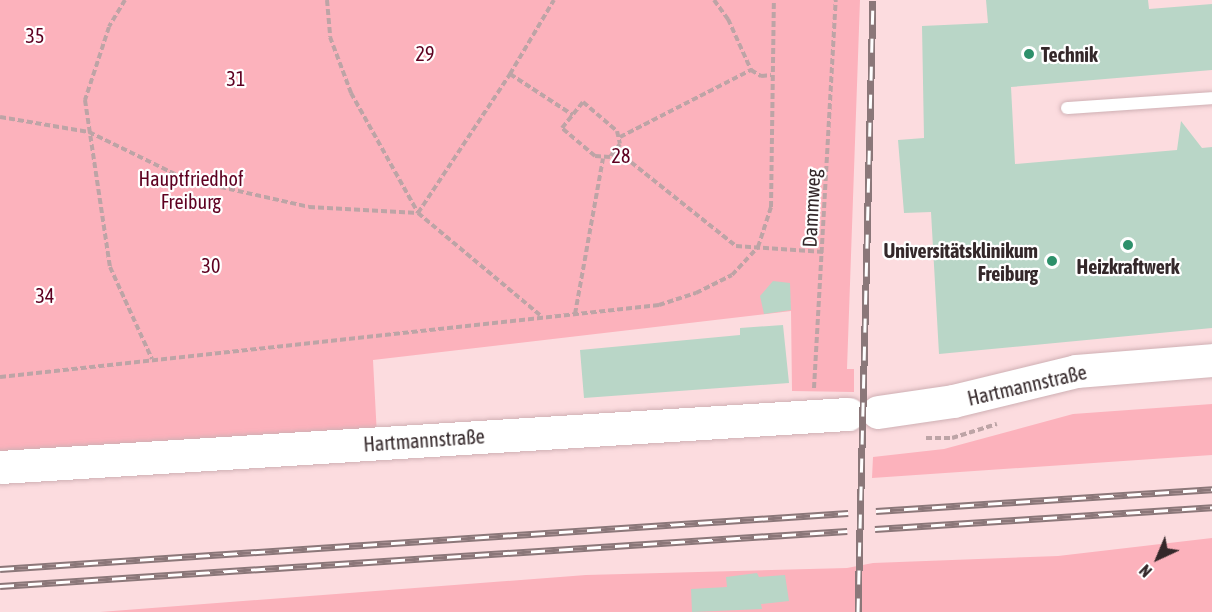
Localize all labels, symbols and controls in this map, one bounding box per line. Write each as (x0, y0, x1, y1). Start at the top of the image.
park label: 35 (26, 23, 44, 47)
park label: 29 (416, 41, 434, 65)
place label: Technik (1041, 42, 1098, 66)
marker: Technik (1022, 47, 1036, 61)
park label: 31 (227, 66, 245, 90)
park label: 28 (612, 143, 630, 167)
park label: Hauptfriedhof Freiburg (139, 167, 243, 214)
street label: Dammweg (797, 168, 825, 248)
place label: Universitätsklinikum Freiburg (883, 238, 1038, 285)
marker: Heizkraftwerk (1121, 238, 1135, 252)
marker: Universitätsklinikum Freiburg (1043, 252, 1061, 270)
park label: 30 (202, 253, 220, 277)
place label: Heizkraftwerk (1077, 254, 1179, 278)
park label: 34 (36, 283, 54, 307)
street label: Hartmannstraße (965, 360, 1089, 410)
street label: Hartmannstraße (363, 424, 485, 456)
north arrow (1128, 528, 1188, 588)
text: N (1136, 561, 1155, 581)

